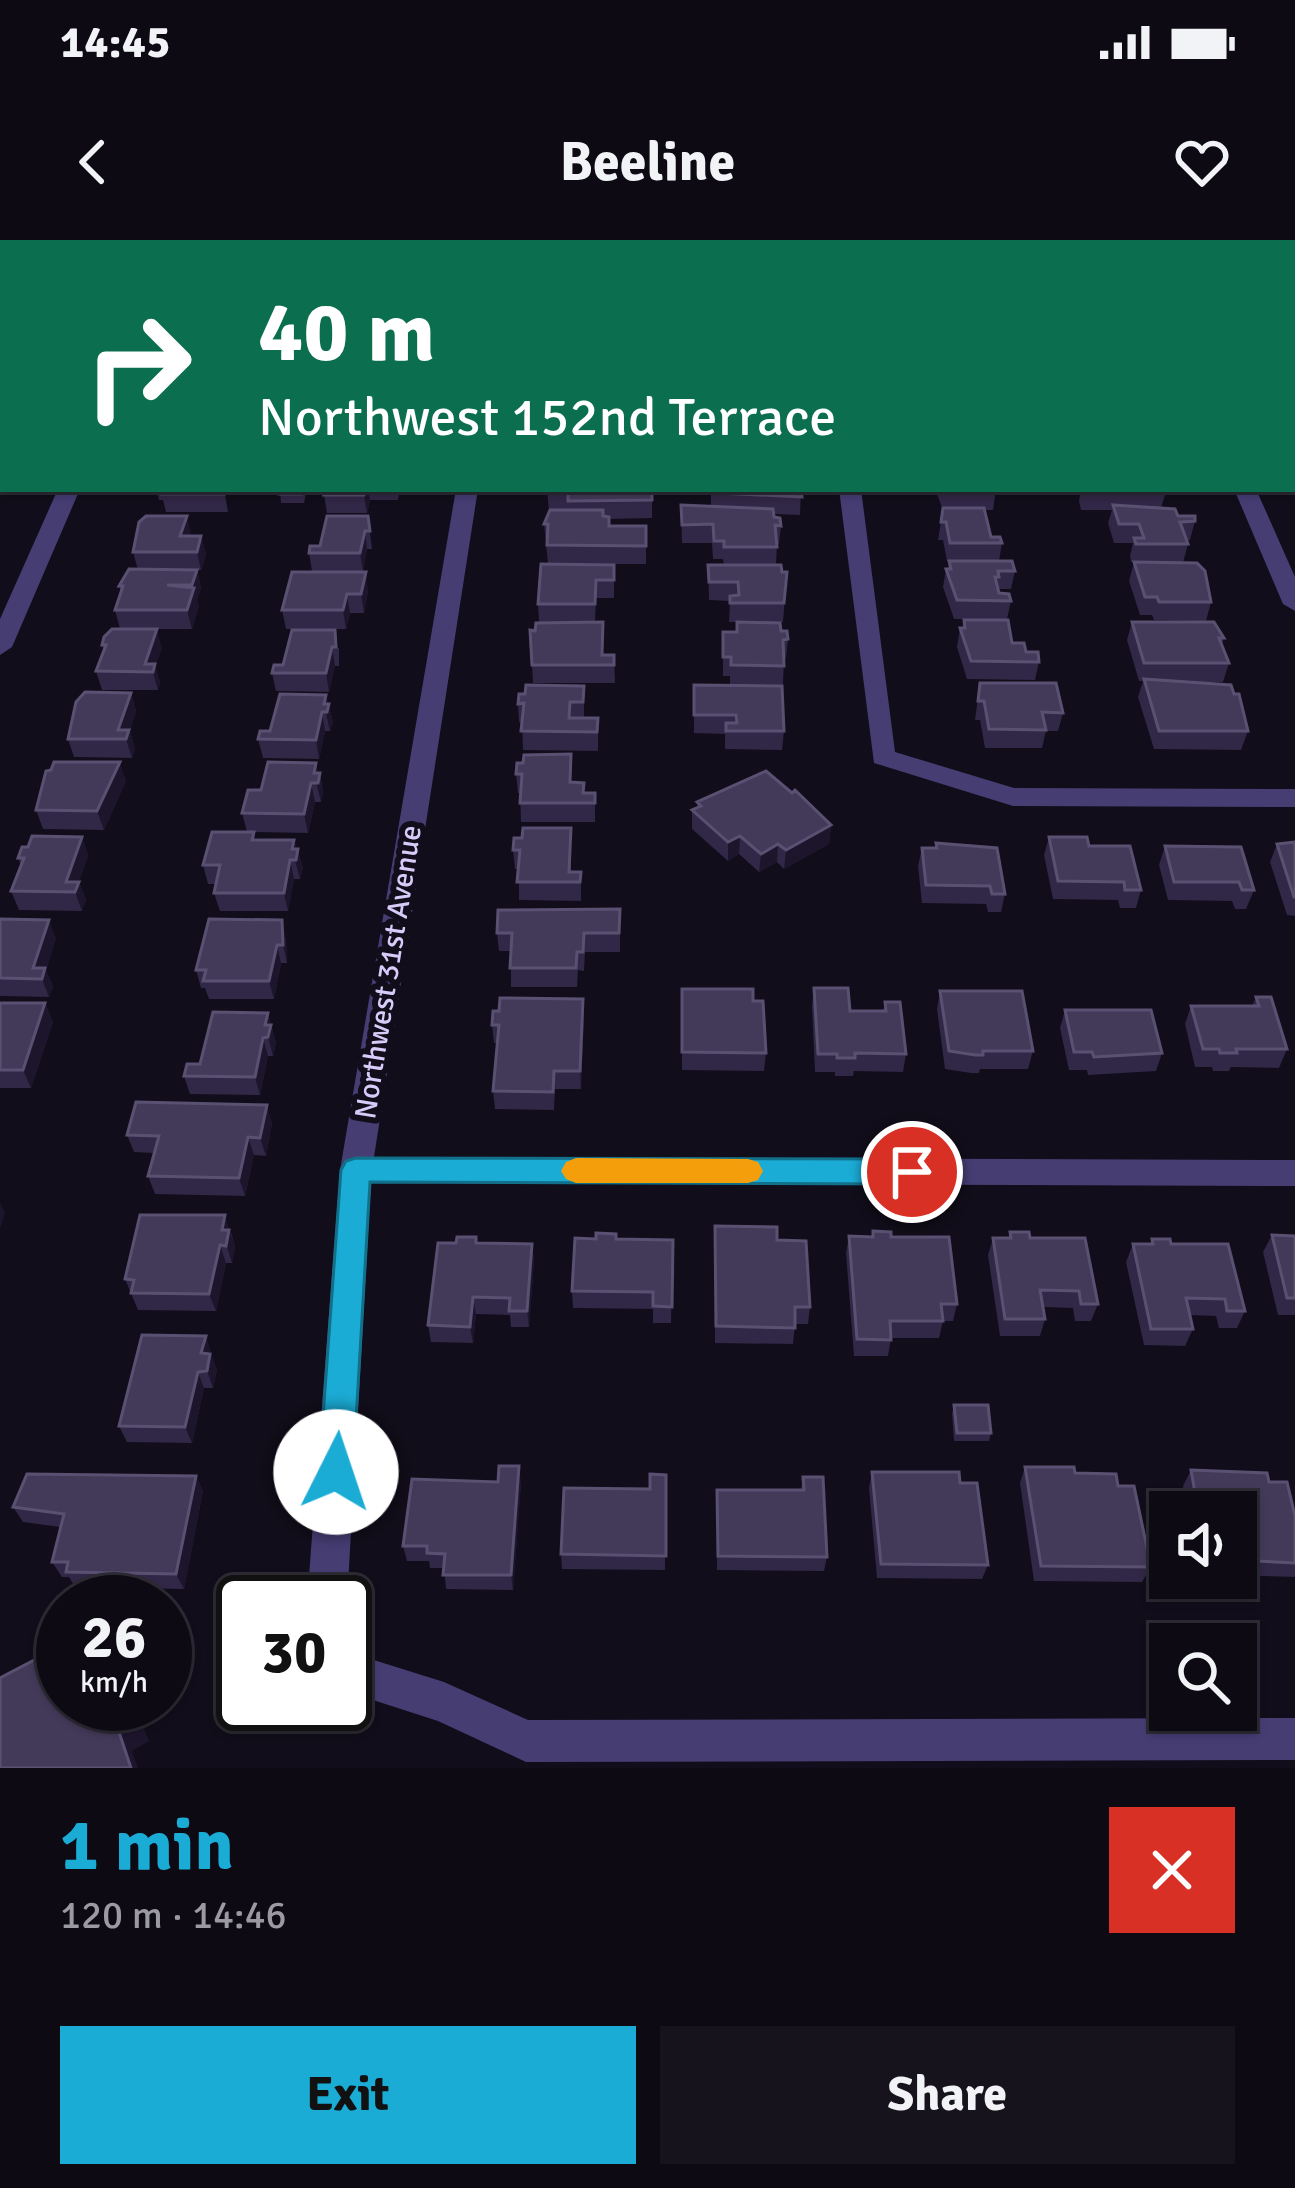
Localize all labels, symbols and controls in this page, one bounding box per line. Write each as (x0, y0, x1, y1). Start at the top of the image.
text: 14:45 (60, 15, 170, 70)
icon: back (60, 129, 126, 195)
text: Beeline (560, 129, 735, 196)
icon: heart (1169, 129, 1235, 195)
text: 40 m (258, 281, 435, 385)
icon: right (60, 288, 216, 444)
text: Northwest 152nd Terrace (258, 384, 836, 451)
street label: Northwest 31st Avenue (347, 823, 430, 1122)
pin (861, 1121, 963, 1223)
icon: arrive (879, 1139, 945, 1205)
position arrow (273, 1409, 399, 1535)
map controls (1149, 1491, 1257, 1731)
button: sound (1149, 1491, 1257, 1599)
speed limit sign: 30 (216, 1575, 372, 1731)
text: 26 (82, 1601, 146, 1675)
button: search (1149, 1623, 1257, 1731)
text: km/h (80, 1664, 148, 1701)
text: 1 min (60, 1801, 234, 1890)
button: close (1109, 1807, 1235, 1933)
text: 120 m · 14:46 (60, 1891, 287, 1939)
button: Exit (60, 2026, 636, 2164)
button: Share (660, 2026, 1235, 2164)

